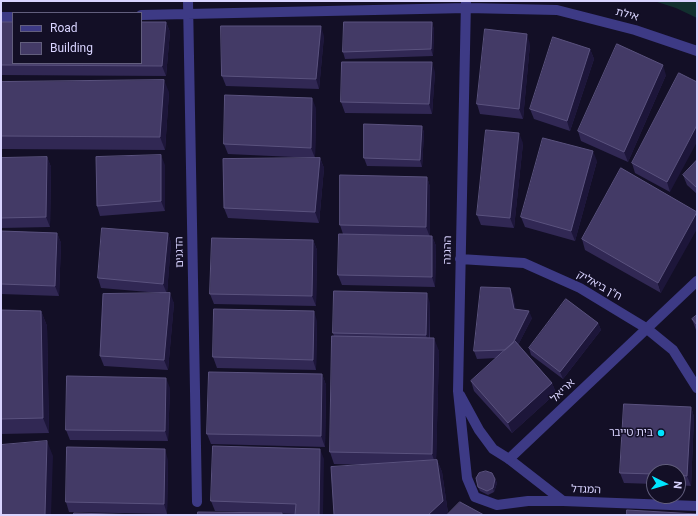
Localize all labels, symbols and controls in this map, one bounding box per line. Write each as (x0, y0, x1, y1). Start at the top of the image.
street label: אילת (614, 6, 640, 24)
legend (12, 12, 142, 64)
text: Road (50, 21, 78, 35)
text: Building (50, 41, 93, 55)
street label: ההגנה (441, 235, 455, 265)
street label: הדגנים (173, 236, 187, 268)
street label: ח"ן ביאליק (574, 268, 624, 304)
street label: אריאל (548, 376, 578, 406)
place label: בית טייבר (609, 426, 653, 440)
marker: בית טייבר (656, 428, 666, 438)
north arrow (646, 464, 686, 504)
text: N (671, 481, 684, 489)
street label: המגדל (571, 483, 601, 497)

